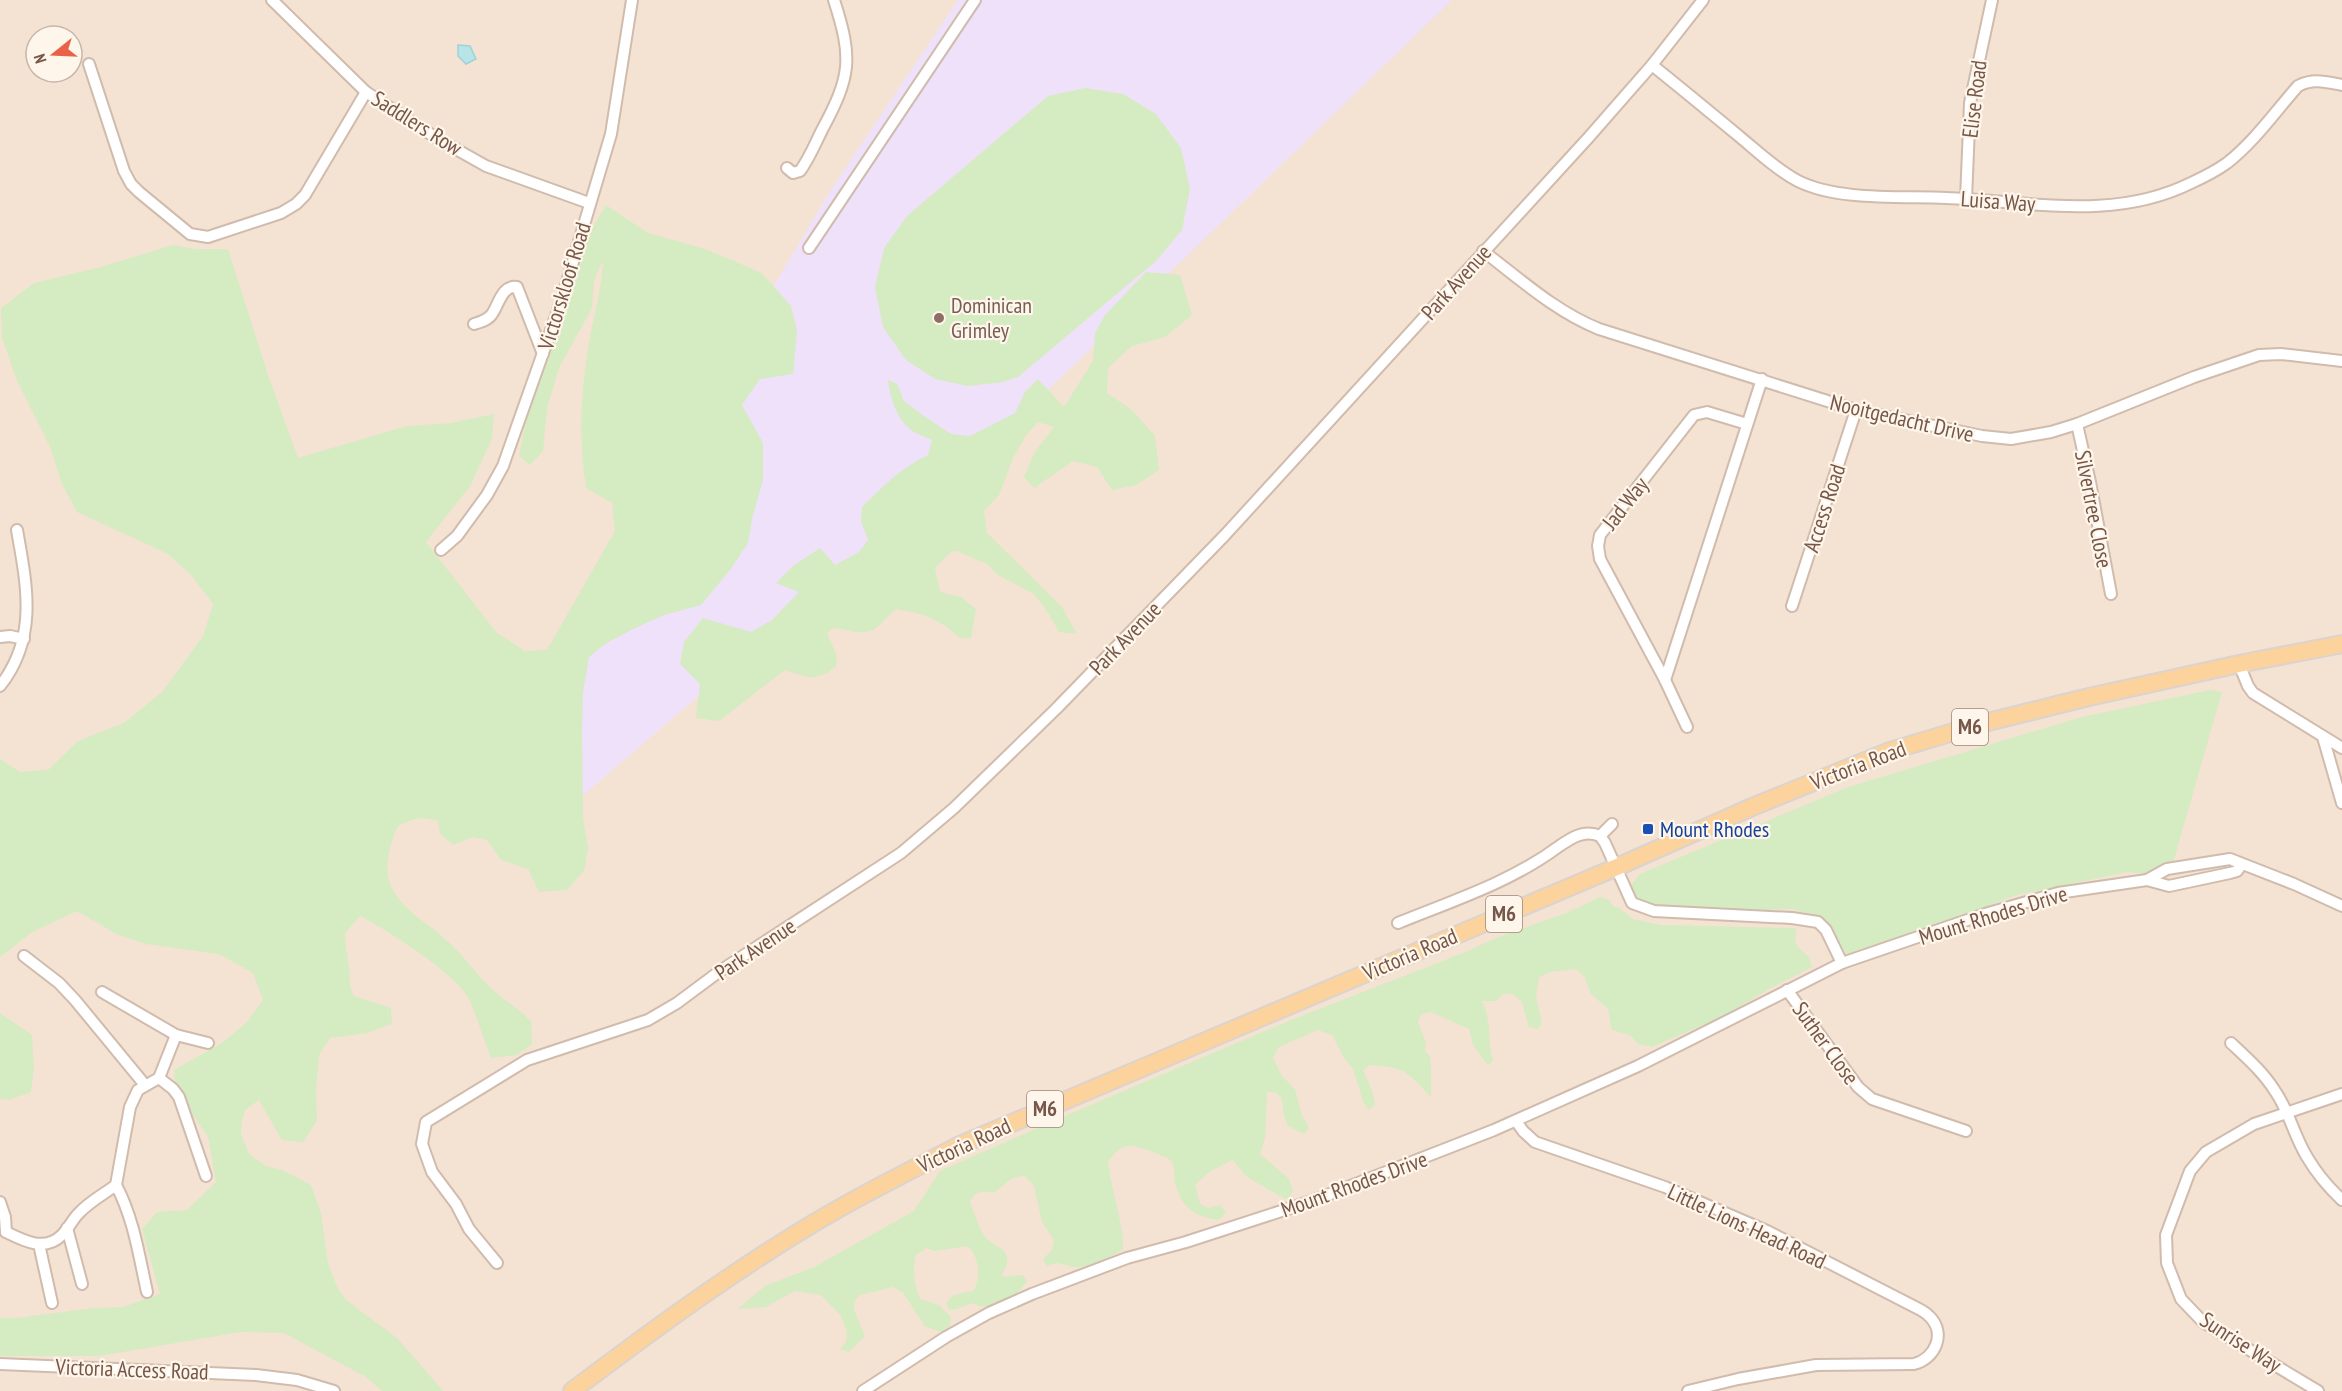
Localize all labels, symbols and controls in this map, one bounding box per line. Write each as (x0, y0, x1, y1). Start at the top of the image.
north arrow (24, 24, 84, 84)
text: N (29, 51, 51, 66)
street label: Elise Road (1955, 59, 1993, 139)
street label: Saddlers Row (366, 84, 468, 162)
street label: Luisa Way (1960, 184, 2037, 218)
street label: Victorskloof Road (531, 219, 597, 354)
street label: Park Avenue (1415, 238, 1497, 326)
place label: Dominican Grimley (951, 291, 1032, 344)
marker: Dominican Grimley (932, 311, 946, 325)
street label: Nooitgedacht Drive (1827, 388, 1977, 448)
street label: Silvertree Close (2069, 448, 2119, 570)
street label: Access Road (1797, 460, 1851, 556)
street label: Jad Way (1595, 471, 1655, 536)
street label: Park Avenue (1083, 595, 1167, 681)
road number: M6 (1952, 709, 1988, 745)
street label: Victoria Road (1805, 734, 1910, 796)
place label: Mount Rhodes (1660, 815, 1769, 843)
marker: Mount Rhodes (1641, 822, 1655, 836)
street label: Mount Rhodes Drive (1915, 879, 2071, 951)
road number: M6 (1486, 896, 1522, 932)
street label: Park Avenue (709, 912, 801, 986)
street label: Victoria Road (1358, 922, 1461, 987)
street label: Suther Close (1787, 996, 1865, 1090)
road number: M6 (1027, 1091, 1063, 1127)
street label: Victoria Road (912, 1111, 1015, 1179)
street label: Mount Rhodes Drive (1277, 1145, 1431, 1223)
street label: Little Lions Head Road (1663, 1177, 1831, 1275)
street label: Sunrise Way (2195, 1305, 2288, 1379)
street label: Victoria Access Road (54, 1352, 209, 1386)

